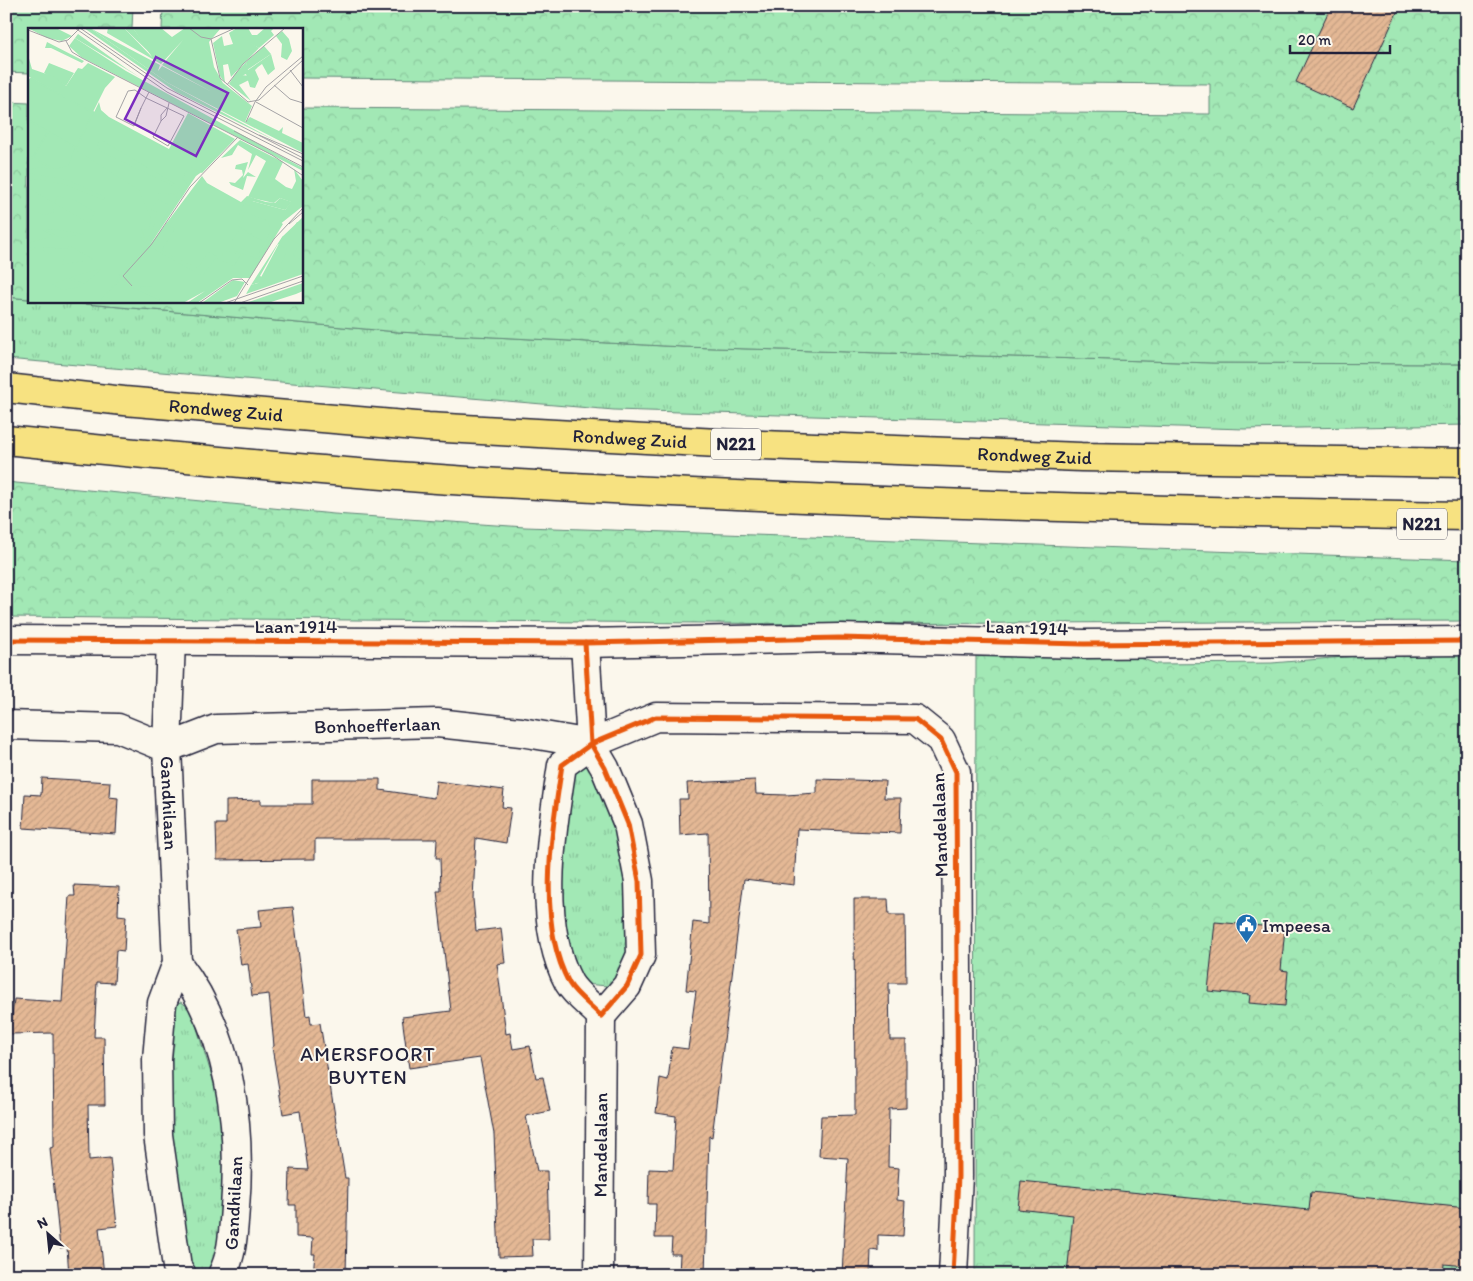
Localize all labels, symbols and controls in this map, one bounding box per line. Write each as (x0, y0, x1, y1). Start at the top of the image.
scale bar (1290, 22, 1390, 54)
inset map (28, 28, 302, 302)
text: 20 m (1298, 31, 1332, 49)
street label: Rondweg Zuid (168, 394, 284, 427)
street label: Rondweg Zuid (572, 424, 688, 453)
road number: N221 (711, 428, 761, 459)
street label: Rondweg Zuid (977, 442, 1092, 469)
road number: N221 (1397, 508, 1447, 540)
street label: Laan 1914 (255, 615, 337, 638)
street label: Laan 1914 (985, 615, 1069, 640)
street label: Bonhoefferlaan (314, 712, 441, 738)
street label: Gandhilaan (155, 755, 183, 851)
street label: Mandelalaan (926, 772, 953, 878)
public building icon: Impeesa (1234, 913, 1258, 944)
place label: Impeesa (1262, 914, 1331, 937)
district label: AMERSFOORT BUYTEN (300, 1042, 436, 1089)
street label: Mandelalaan (589, 1092, 612, 1198)
street label: Gandhilaan (220, 1155, 247, 1251)
north arrow (22, 1208, 72, 1258)
text: N (34, 1213, 50, 1233)

